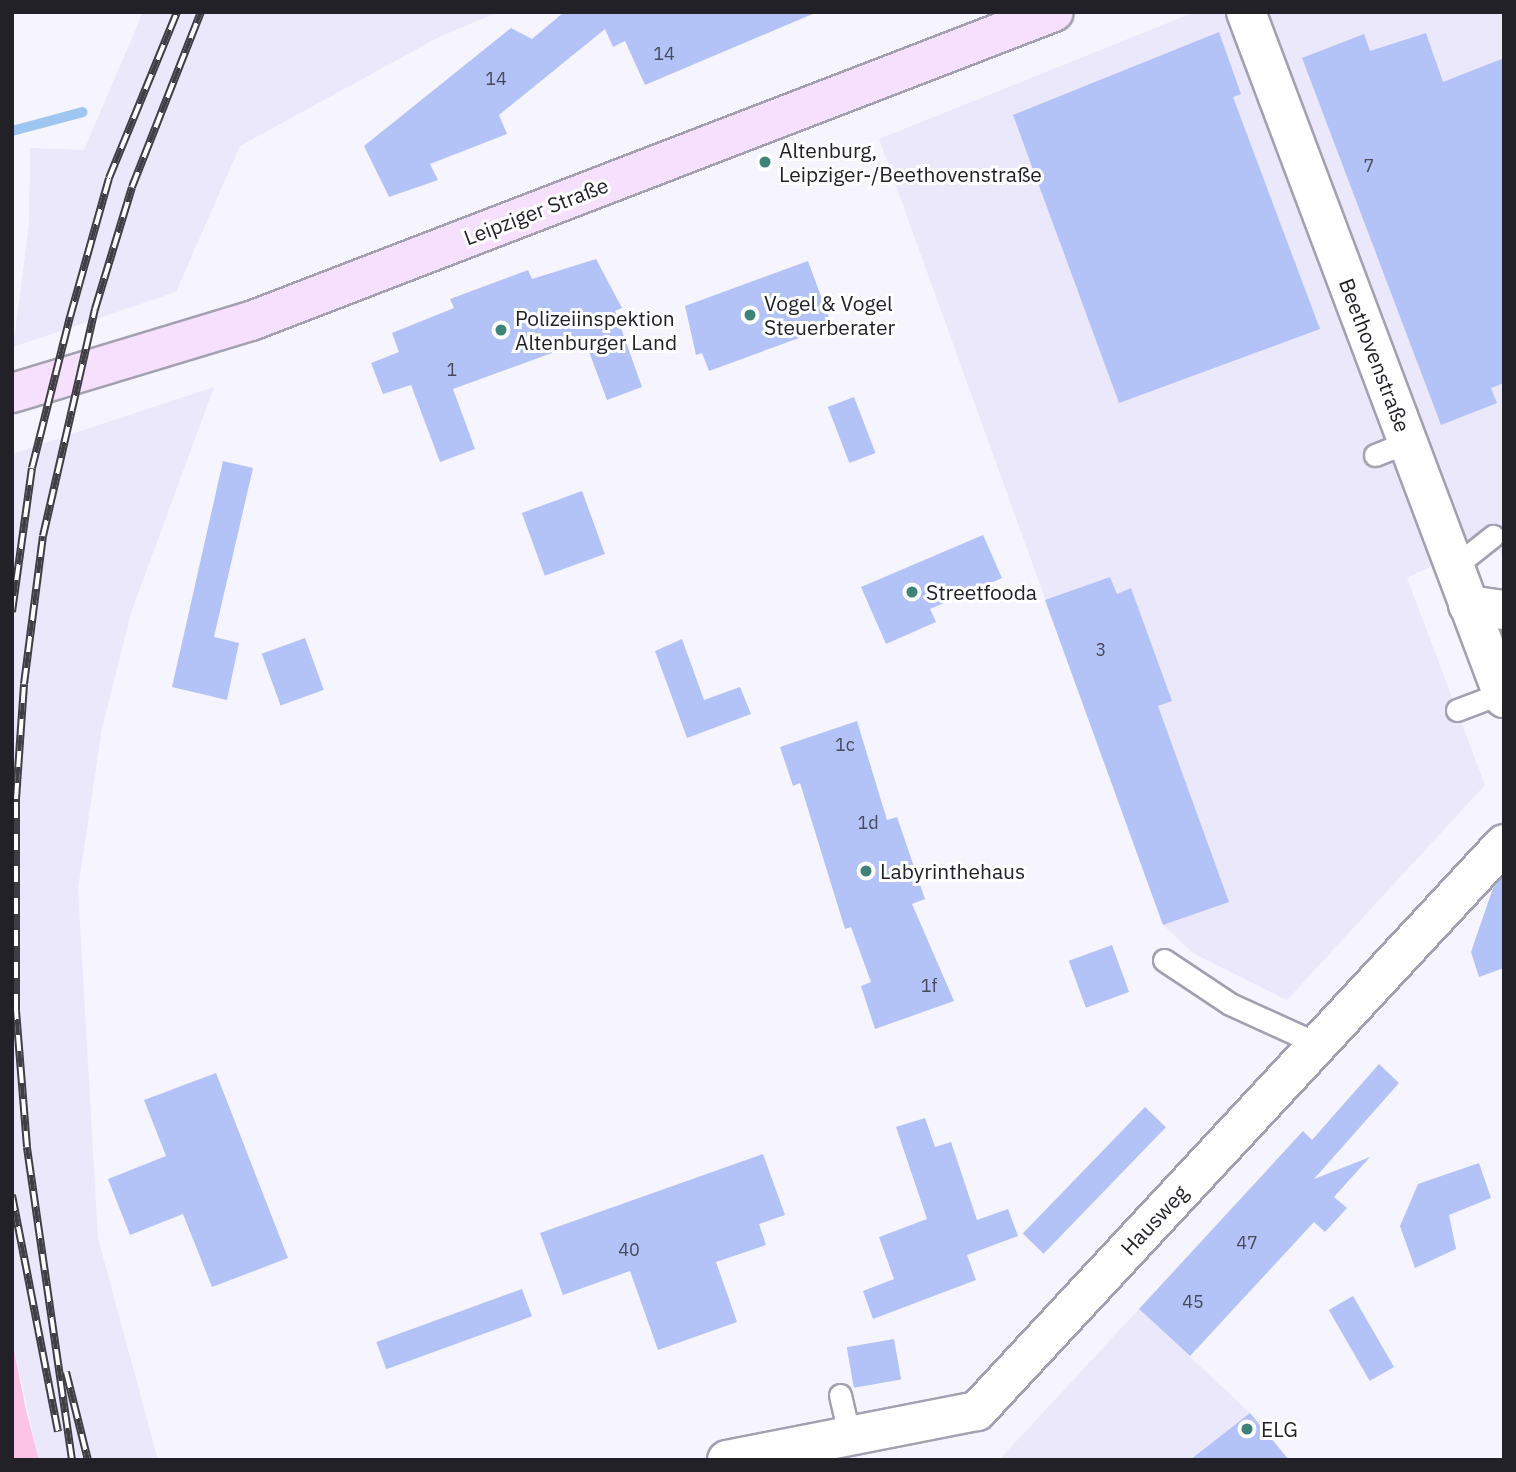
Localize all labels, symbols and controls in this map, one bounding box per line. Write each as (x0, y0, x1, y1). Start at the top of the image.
house number: 14 (653, 43, 675, 65)
house number: 14 (485, 68, 507, 90)
place label: Altenburg, Leipziger-/Beethovenstraße (779, 137, 1042, 187)
marker: Altenburg, Leipziger-/Beethovenstraße (757, 154, 773, 170)
house number: 7 (1364, 155, 1374, 177)
street label: Leipziger Straße (460, 172, 612, 250)
street label: Beethovenstraße (1334, 275, 1416, 435)
place label: Vogel & Vogel Steuerberater (764, 290, 895, 340)
place label: Polizeiinspektion Altenburger Land (515, 305, 677, 355)
marker: Vogel & Vogel Steuerberater (742, 307, 758, 323)
marker: Polizeiinspektion Altenburger Land (493, 322, 509, 338)
house number: 1 (447, 359, 457, 381)
place label: Streetfooda (926, 579, 1037, 605)
marker: Streetfooda (904, 584, 920, 600)
house number: 3 (1096, 639, 1106, 661)
house number: 1c (835, 734, 855, 756)
house number: 1d (857, 812, 879, 834)
place label: Labyrinthehaus (880, 858, 1025, 884)
marker: Labyrinthehaus (858, 863, 874, 879)
house number: 1f (921, 975, 937, 997)
street label: Hausweg (1115, 1180, 1193, 1260)
house number: 47 (1236, 1232, 1258, 1254)
house number: 40 (618, 1239, 640, 1261)
house number: 45 (1182, 1291, 1204, 1313)
place label: ELG (1261, 1416, 1298, 1442)
marker: ELG (1239, 1421, 1255, 1437)

